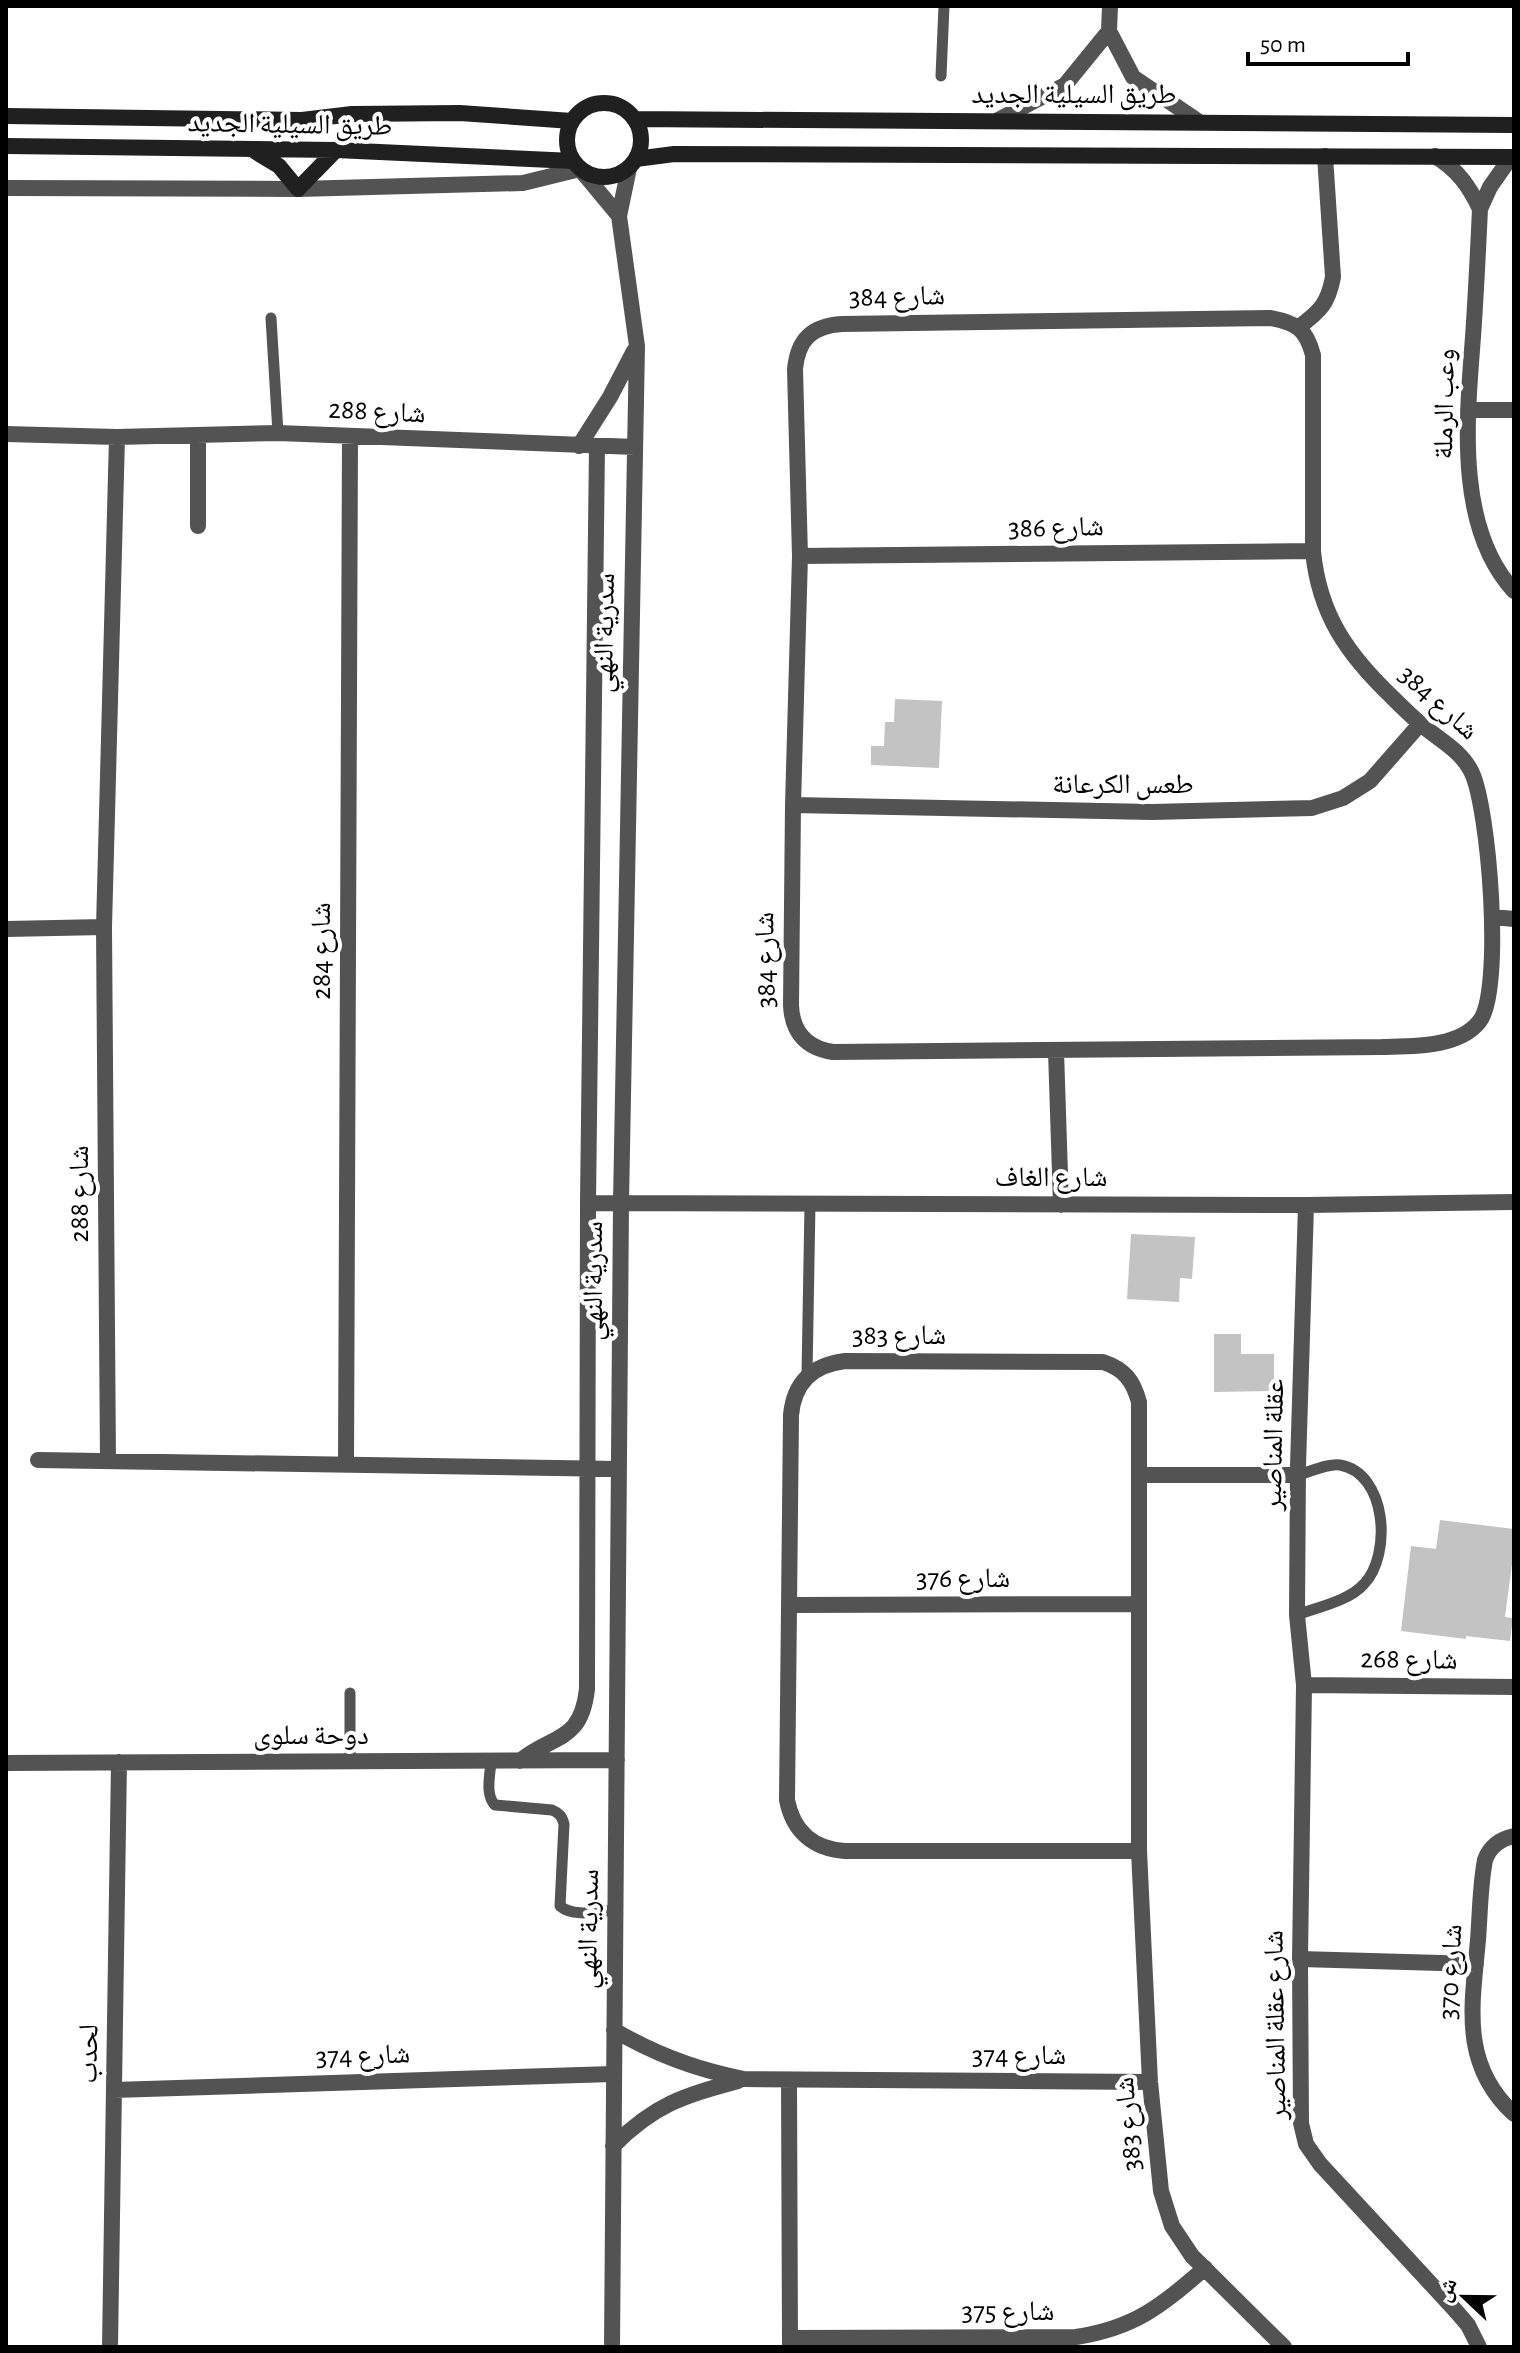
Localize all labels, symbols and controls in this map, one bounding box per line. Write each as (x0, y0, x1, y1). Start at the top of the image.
scale bar (1248, 16, 1408, 66)
text: 50 m (1260, 33, 1306, 57)
street label: طريق السيلية الجديد (972, 81, 1176, 111)
street label: طريق السيلية الجديد (187, 109, 393, 143)
street label: شارع 384 (849, 282, 945, 314)
street label: وعب الرملة (1430, 348, 1460, 460)
street label: شارع 288 (328, 395, 426, 431)
street label: شارع 386 (1008, 513, 1104, 545)
street label: سدرية النهي (590, 573, 627, 693)
street label: شارع 384 (1392, 660, 1483, 747)
street label: طعس الكرعانة (1052, 771, 1194, 801)
street label: شارع 284 (308, 902, 338, 1000)
street label: شارع 384 (751, 912, 783, 1008)
street label: شارع 288 (66, 1145, 96, 1243)
street label: شارع الغاف (995, 1164, 1107, 1194)
street label: سدرية النهي (580, 1221, 615, 1341)
street label: شارع 383 (852, 1322, 946, 1352)
street label: عقلة المناصير (1259, 1379, 1290, 1512)
street label: شارع 376 (916, 1565, 1010, 1595)
street label: شارع 268 (1360, 1645, 1458, 1677)
street label: دوحة سلوى (253, 1722, 369, 1751)
street label: سدرية النهي (574, 1869, 611, 1989)
street label: شارع 370 (1435, 1923, 1469, 2021)
street label: شارع عقلة المناصير (1260, 1930, 1294, 2121)
street label: لحدب (74, 2024, 104, 2084)
street label: شارع 374 (315, 2040, 411, 2074)
street label: شارع 374 (972, 2042, 1066, 2072)
street label: شارع 383 (1111, 2076, 1149, 2172)
north arrow (1424, 2257, 1504, 2337)
text: ش (1432, 2275, 1463, 2306)
street label: شارع 375 (962, 2298, 1054, 2328)

